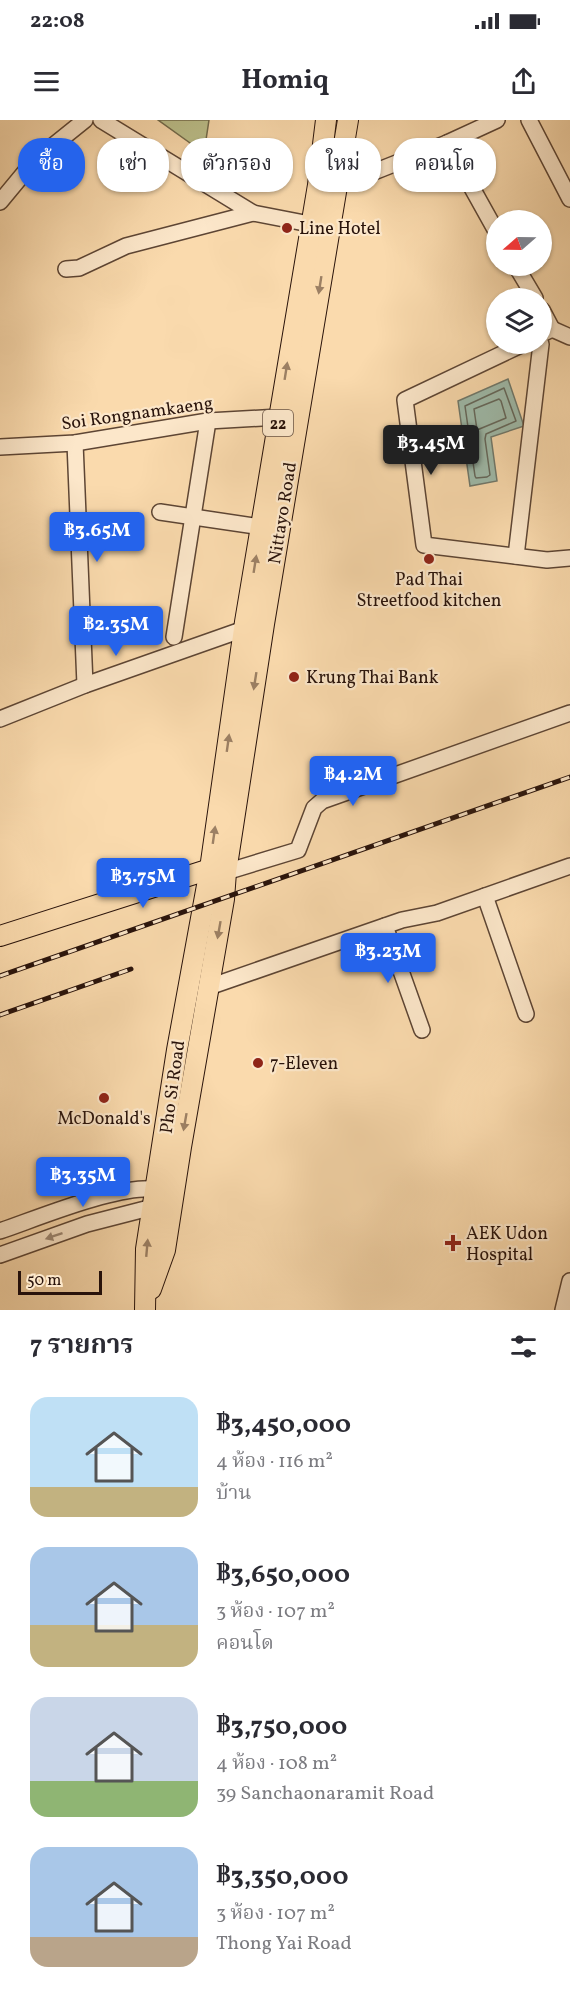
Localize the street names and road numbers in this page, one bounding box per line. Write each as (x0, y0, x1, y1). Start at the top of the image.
street label: Soi Rongnamkaeng (60, 391, 215, 438)
road number: 22 (263, 410, 293, 436)
street label: Nittayo Road (263, 460, 304, 566)
street label: Pho Si Road (155, 1039, 192, 1135)

